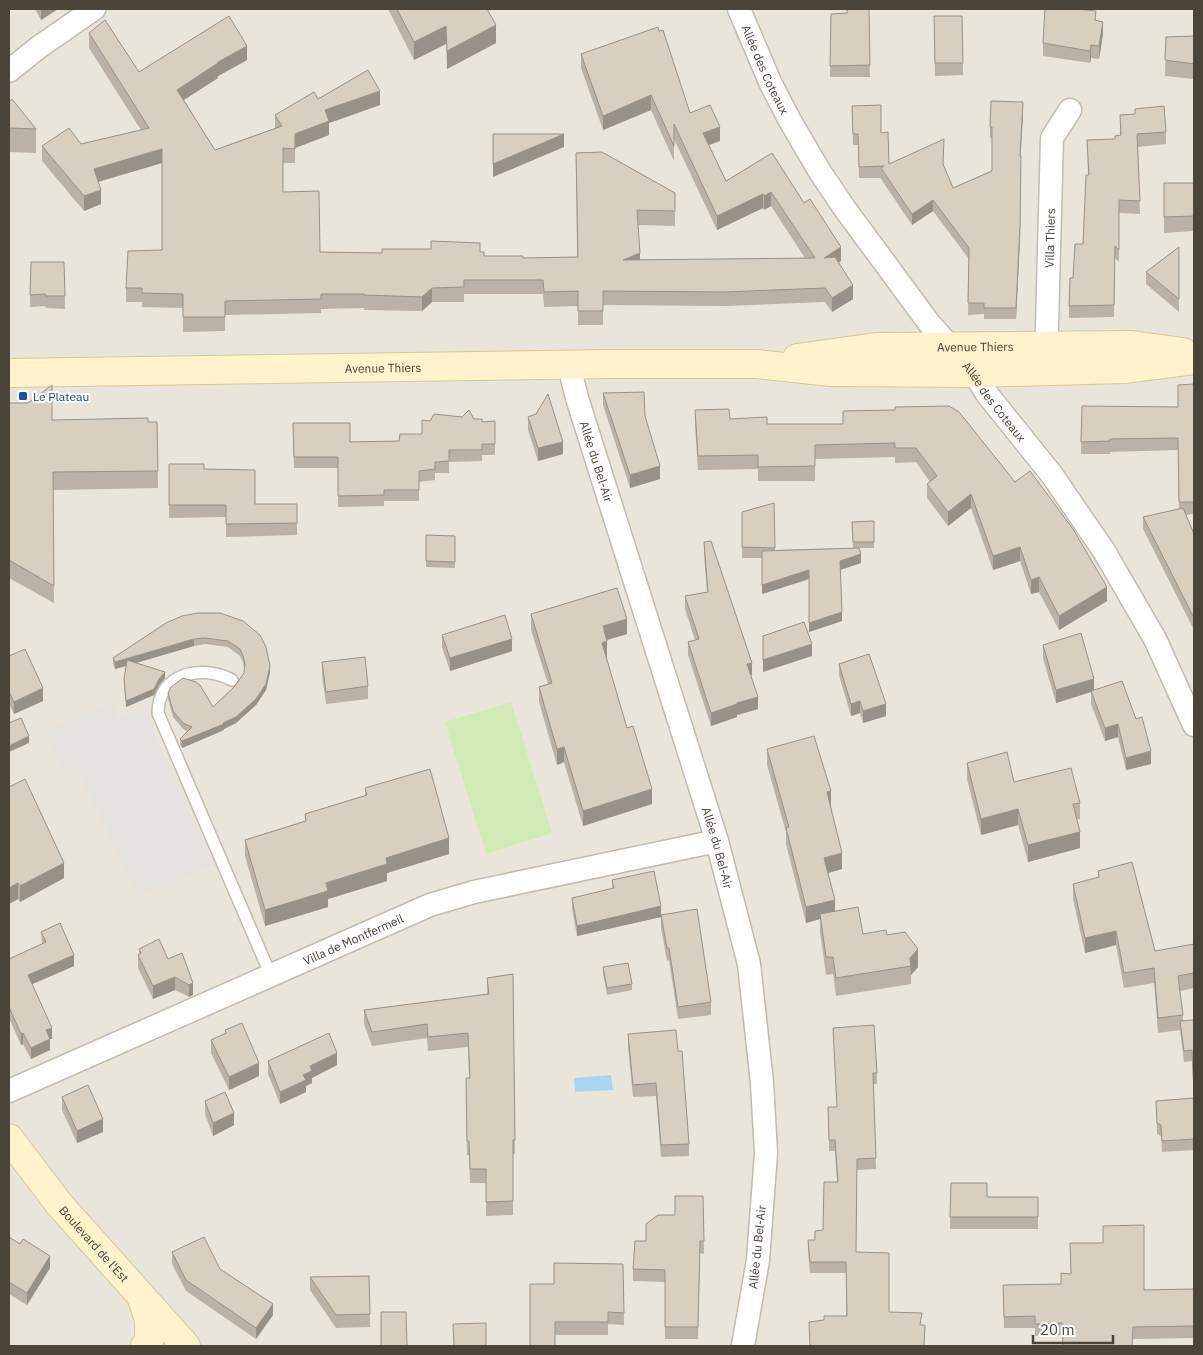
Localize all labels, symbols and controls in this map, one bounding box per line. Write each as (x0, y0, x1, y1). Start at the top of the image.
street label: Allée des Coteaux (739, 22, 793, 117)
street label: Villa Thiers (1041, 208, 1058, 268)
street label: Avenue Thiers (937, 338, 1014, 354)
street label: Allée des Coteaux (960, 358, 1030, 445)
street label: Avenue Thiers (345, 359, 421, 375)
place label: Le Plateau (33, 389, 89, 404)
marker: Le Plateau (17, 390, 29, 402)
street label: Allée du Bel-Air (577, 419, 617, 504)
street label: Allée du Bel-Air (699, 805, 737, 891)
street label: Villa de Montfermeil (300, 910, 405, 968)
street label: Boulevard de l'Est (57, 1202, 132, 1285)
street label: Allée du Bel-Air (745, 1204, 769, 1290)
scale bar (1033, 1312, 1113, 1344)
text: 20 m (1040, 1320, 1075, 1339)

